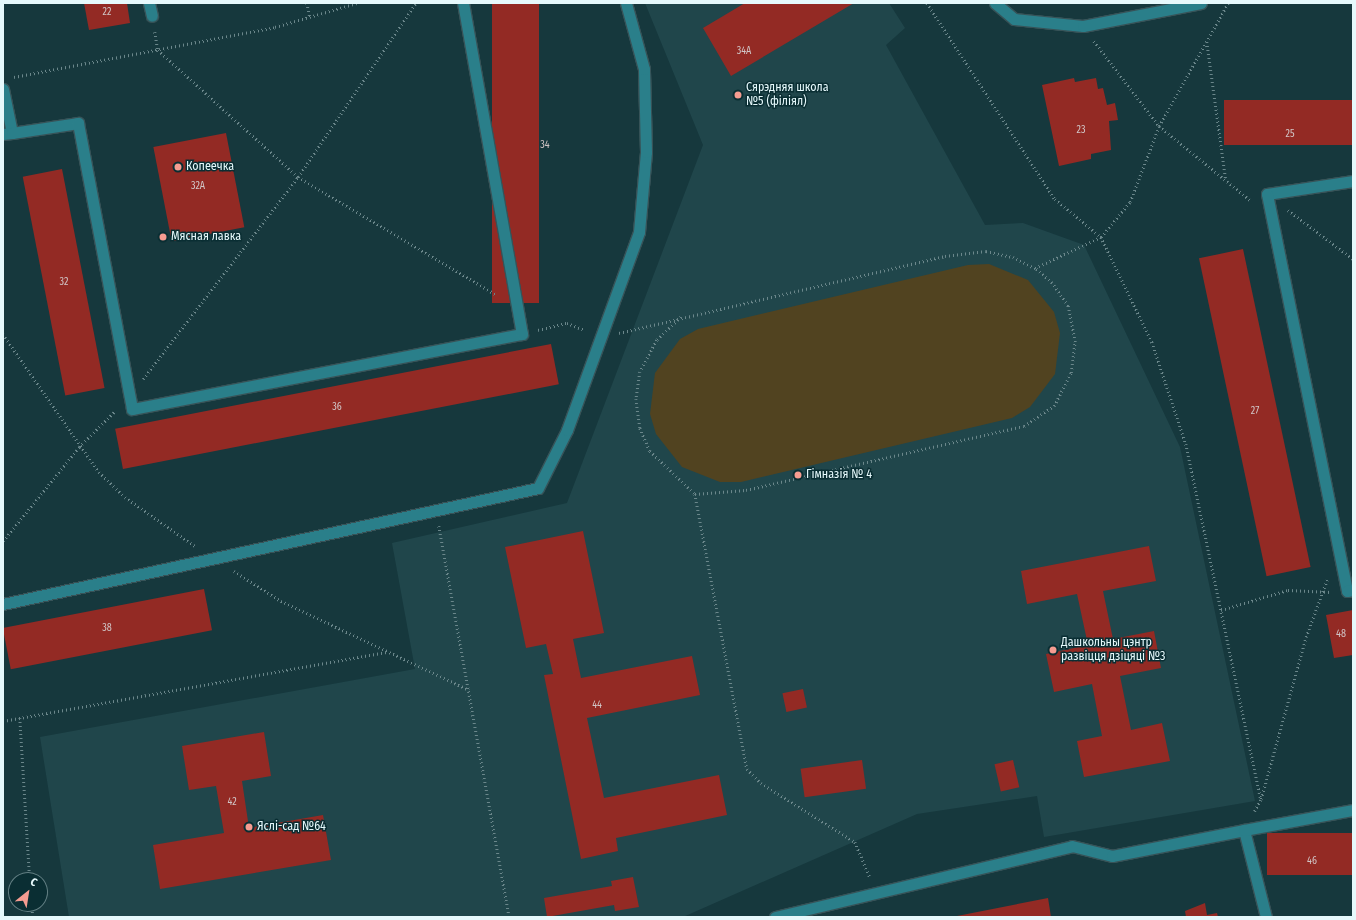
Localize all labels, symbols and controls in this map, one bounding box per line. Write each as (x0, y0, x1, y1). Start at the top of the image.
house number: 22 (103, 7, 111, 19)
house number: 34А (737, 46, 751, 58)
place label: Сярэдняя школа №5 (філіял) (746, 81, 829, 109)
marker: Сярэдняя школа №5 (філіял) (733, 90, 743, 100)
house number: 23 (1077, 125, 1085, 137)
house number: 25 (1286, 129, 1294, 141)
house number: 34 (540, 140, 550, 152)
place label: Копеечка (186, 160, 234, 174)
marker: Копеечка (173, 162, 183, 172)
house number: 32А (191, 181, 205, 193)
place label: Мясная лавка (171, 230, 241, 244)
marker: Мясная лавка (158, 232, 168, 242)
house number: 32 (60, 277, 68, 289)
house number: 36 (332, 402, 342, 414)
house number: 27 (1251, 406, 1259, 418)
place label: Гімназія № 4 (806, 468, 872, 482)
marker: Гімназія № 4 (793, 470, 803, 480)
house number: 38 (102, 623, 112, 635)
house number: 48 (1336, 629, 1346, 641)
place label: Дашкольны цэнтр развіцця дзіцяці №3 (1061, 636, 1165, 664)
marker: Дашкольны цэнтр развіцця дзіцяці №3 (1048, 645, 1058, 655)
house number: 44 (592, 700, 602, 712)
house number: 42 (227, 797, 237, 809)
place label: Яслі-сад №64 (257, 820, 326, 834)
marker: Яслі-сад №64 (244, 822, 254, 832)
house number: 46 (1307, 856, 1317, 868)
north arrow (8, 872, 48, 912)
text: С (28, 875, 39, 889)

